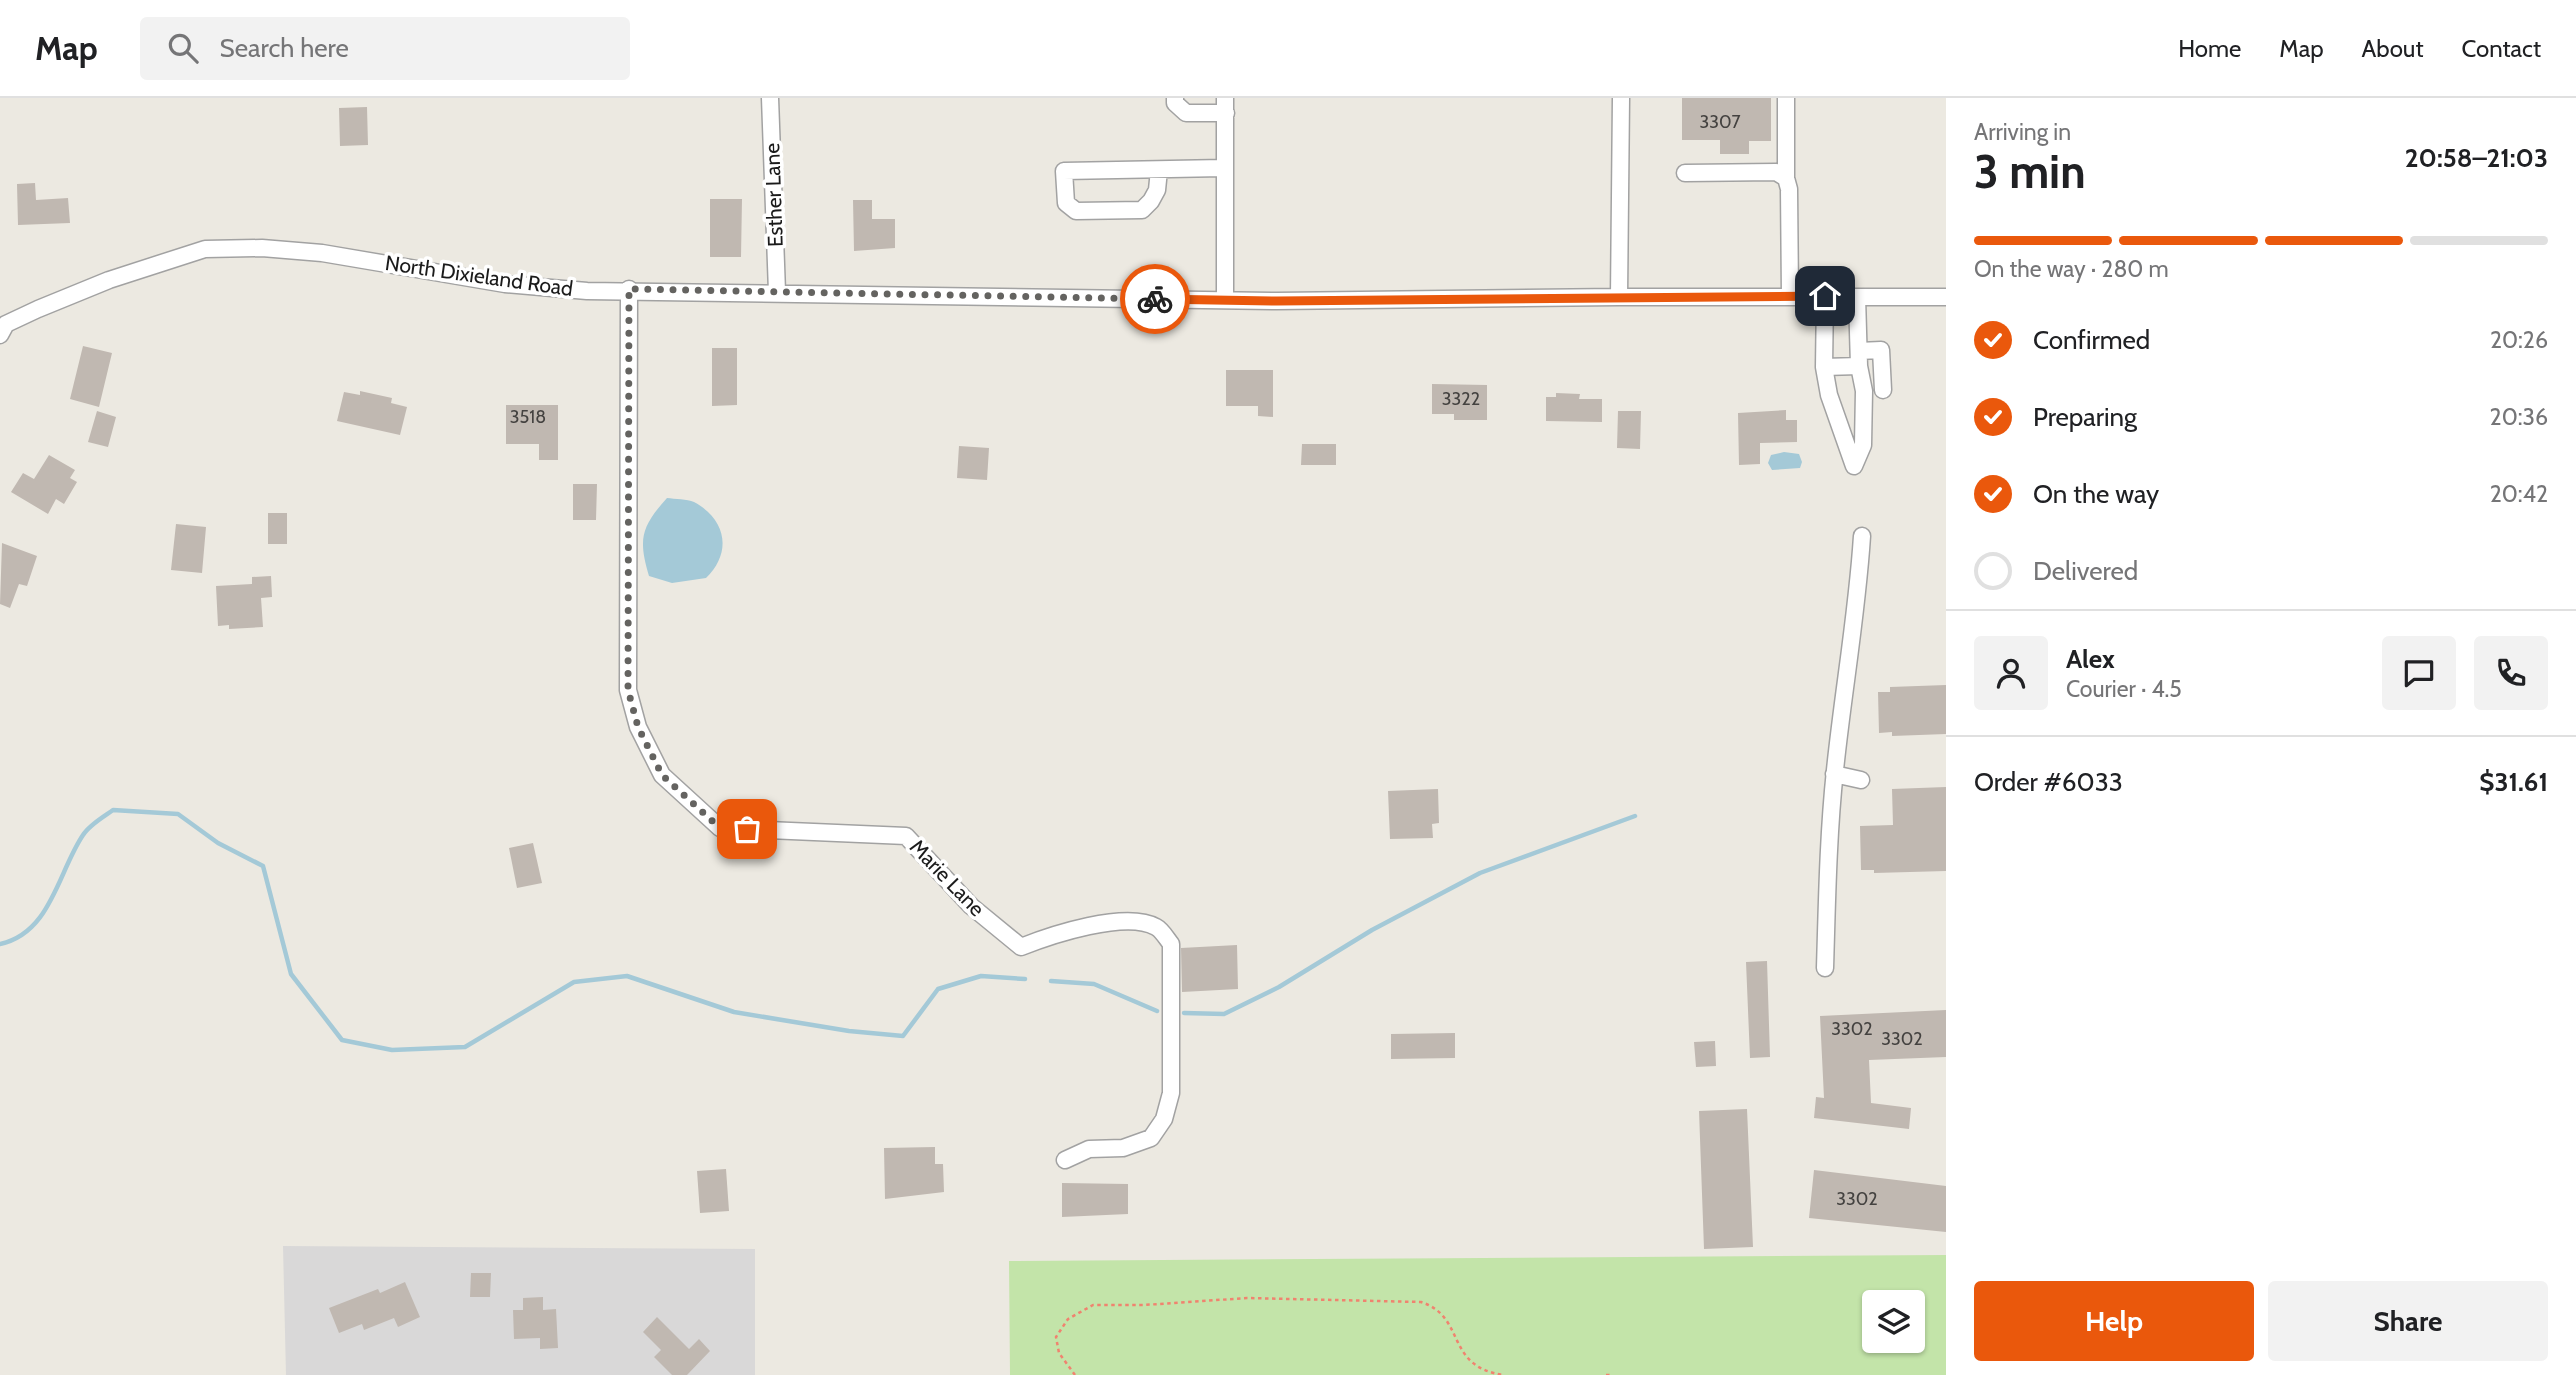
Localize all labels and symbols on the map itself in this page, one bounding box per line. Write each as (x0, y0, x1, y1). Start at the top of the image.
house number: 3307 (1700, 111, 1740, 133)
street label: Esther Lane (759, 142, 788, 247)
street label: North Dixieland Road (384, 250, 575, 301)
courier (1120, 264, 1190, 334)
pin (1795, 266, 1855, 326)
house number: 3322 (1442, 388, 1480, 410)
house number: 3518 (510, 406, 546, 428)
pin (717, 799, 777, 859)
street label: Marie Lane (905, 834, 990, 921)
house number: 3302 (1831, 1018, 1873, 1040)
house number: 3302 (1881, 1028, 1923, 1050)
house number: 3302 (1836, 1188, 1878, 1210)

